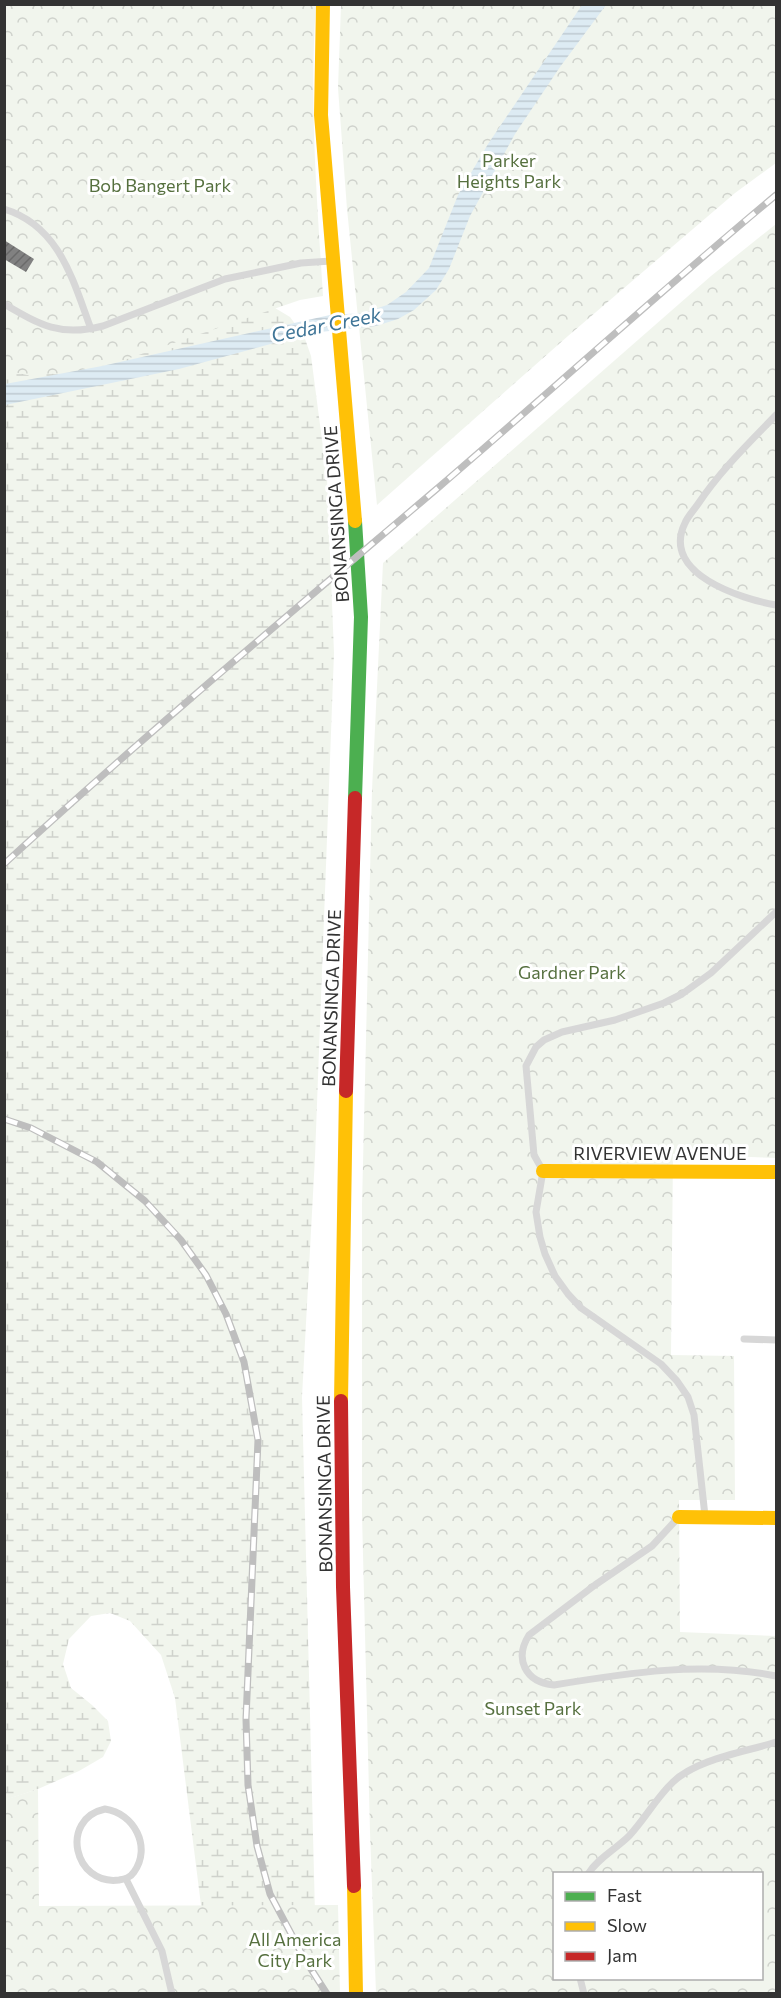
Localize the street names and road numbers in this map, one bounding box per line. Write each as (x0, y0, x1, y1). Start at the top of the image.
street label: BONANSINGA DRIVE (319, 425, 353, 603)
street label: BONANSINGA DRIVE (317, 909, 345, 1087)
street label: RIVERVIEW AVENUE (573, 1142, 747, 1164)
street label: BONANSINGA DRIVE (311, 1395, 337, 1573)

